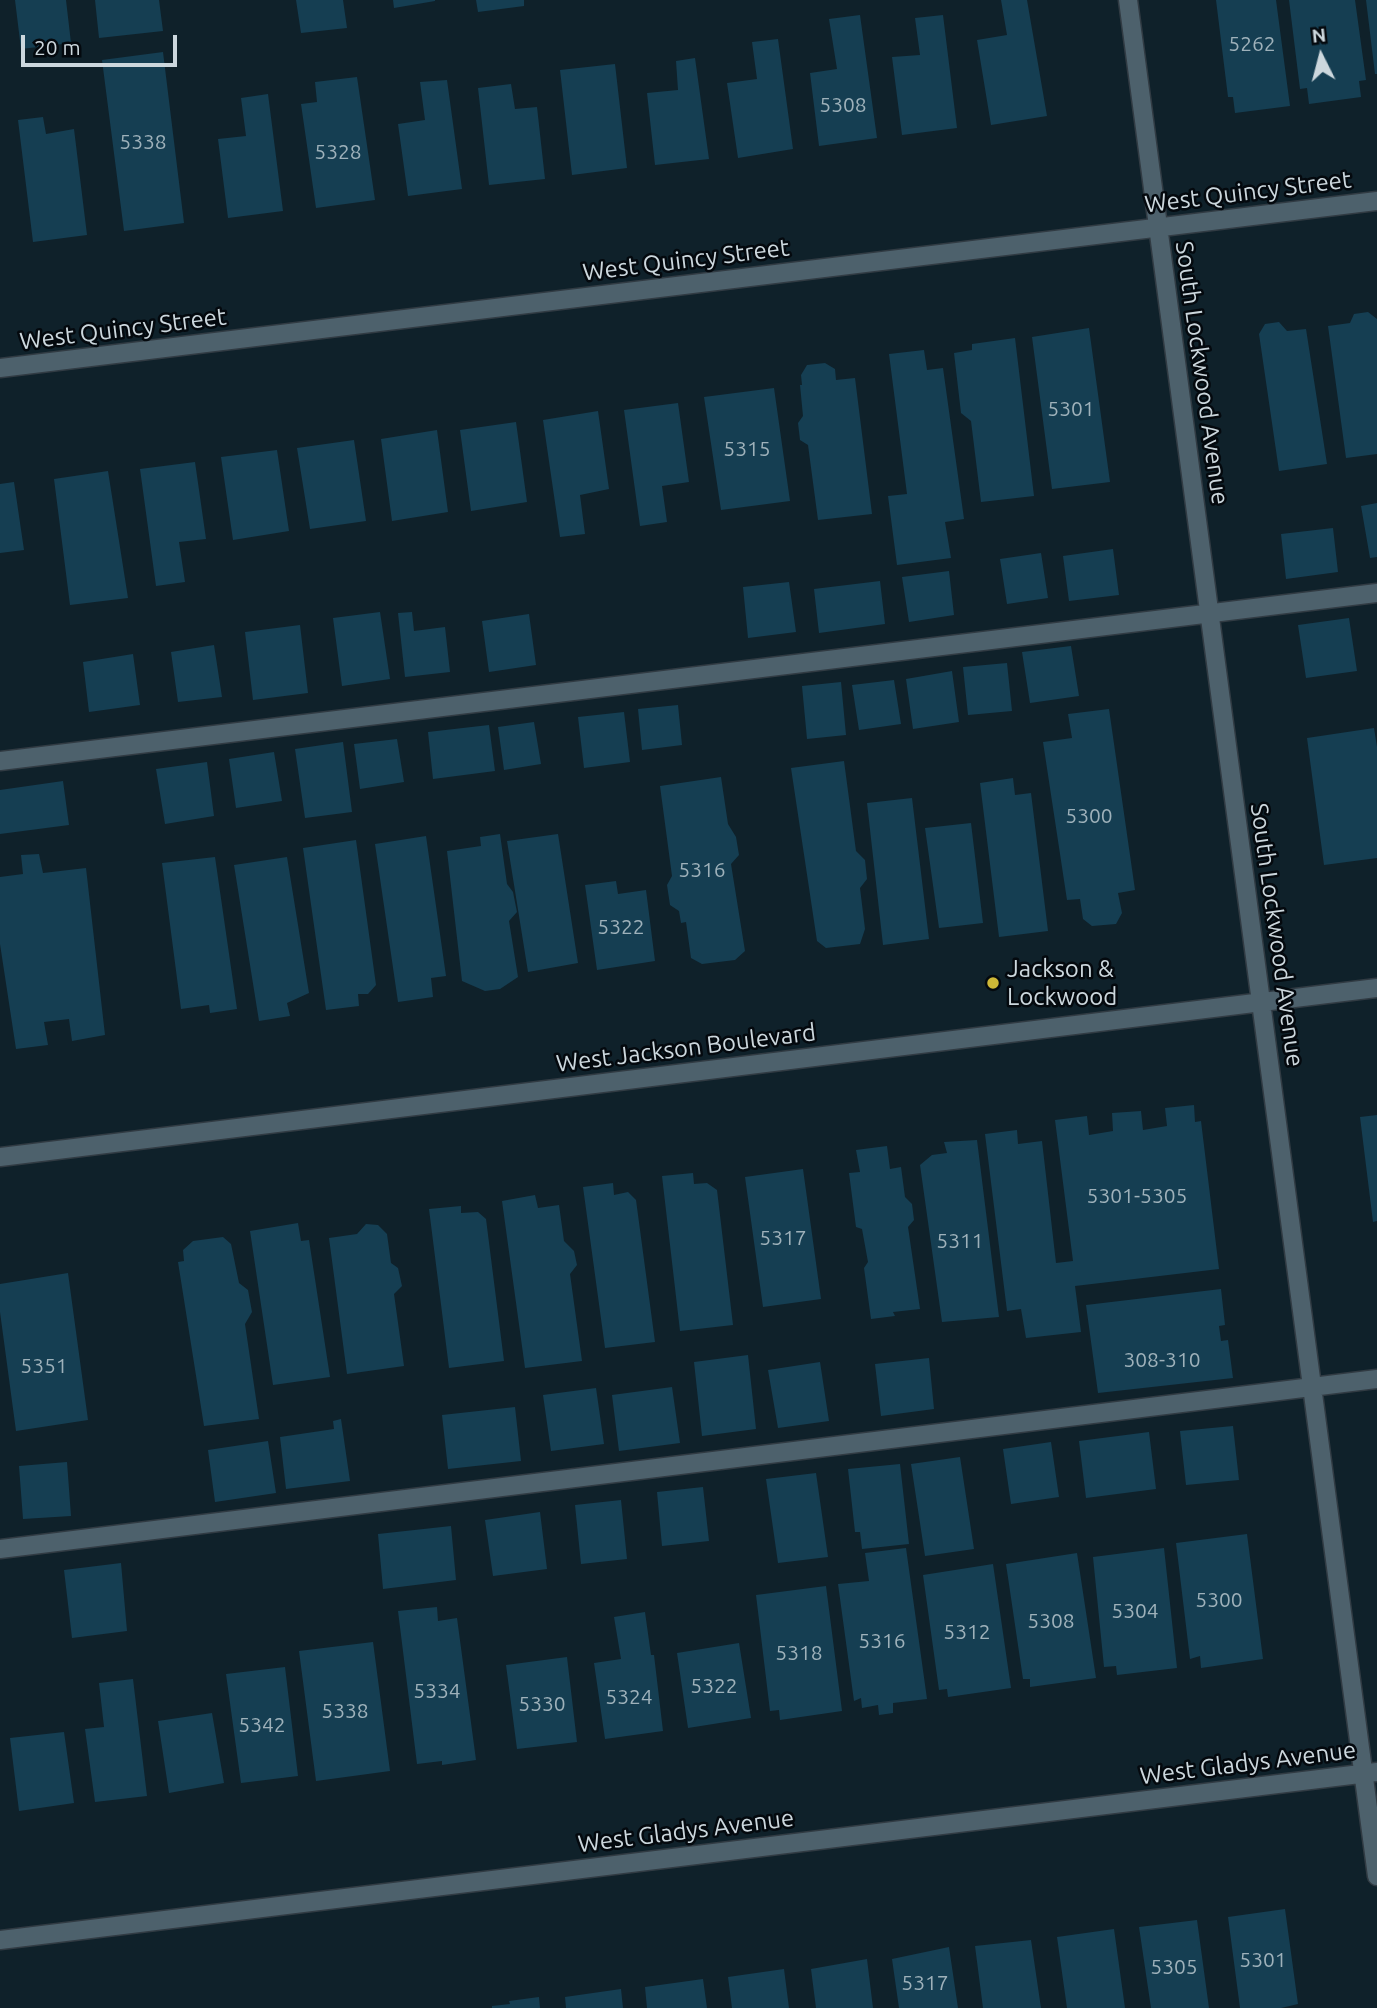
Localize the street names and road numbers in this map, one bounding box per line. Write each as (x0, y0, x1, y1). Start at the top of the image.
street label: West Quincy Street (1143, 165, 1353, 219)
street label: West Quincy Street (581, 233, 791, 287)
street label: South Lockwood Avenue (1169, 239, 1235, 507)
street label: West Quincy Street (18, 302, 228, 356)
street label: South Lockwood Avenue (1244, 801, 1310, 1069)
street label: West Jackson Boulevard (555, 1018, 817, 1078)
street label: West Gladys Avenue (1138, 1735, 1358, 1791)
street label: West Gladys Avenue (576, 1803, 796, 1859)

